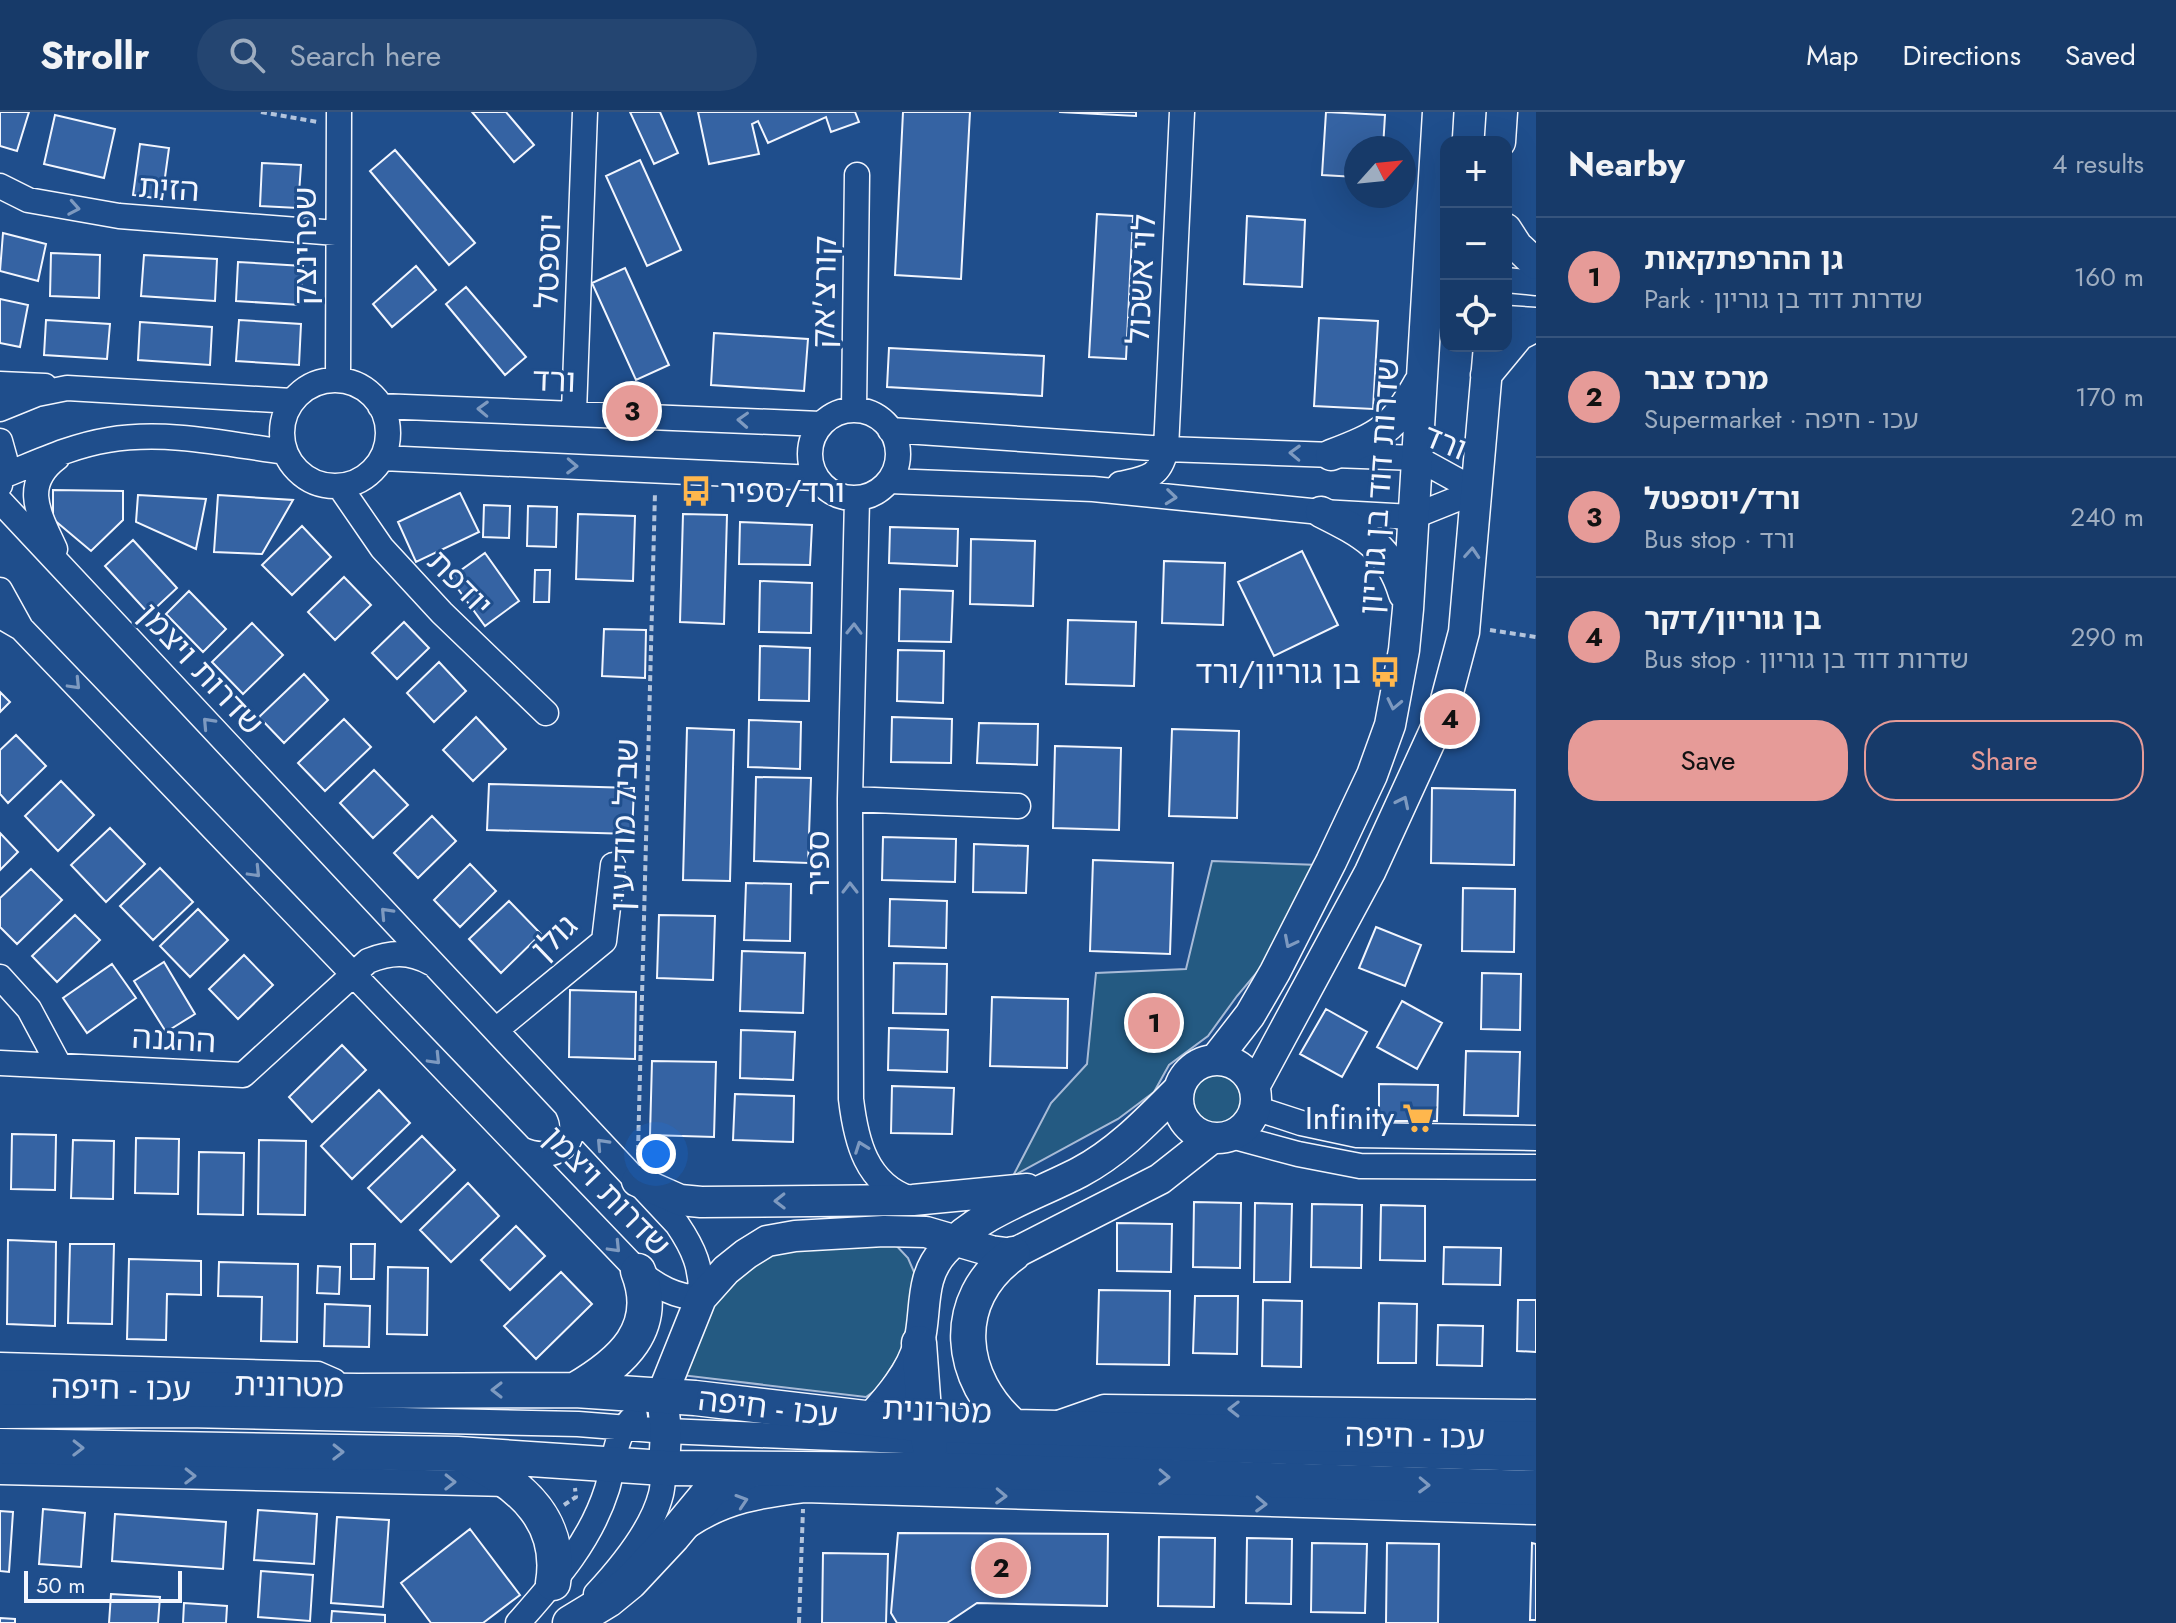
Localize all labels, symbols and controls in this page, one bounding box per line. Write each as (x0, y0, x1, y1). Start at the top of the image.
search box (197, 19, 757, 91)
text: Strollr (40, 28, 149, 83)
icon: search (225, 33, 269, 77)
text: Search here (289, 34, 441, 77)
text: Map (1806, 35, 1858, 76)
text: Directions (1902, 35, 2021, 76)
text: Saved (2065, 35, 2136, 76)
north arrow (1344, 136, 1416, 208)
map controls (1440, 136, 1512, 352)
button: + (1440, 136, 1512, 208)
text: Nearby (1568, 140, 1685, 189)
text: 4 results (2052, 145, 2144, 183)
street label: הזית (137, 163, 201, 213)
street label: שפרינצק (282, 187, 328, 305)
one-way arrow (67, 198, 81, 215)
button: − (1440, 208, 1512, 280)
street label: יוספטל (523, 213, 573, 309)
street label: לוי אשכול (1115, 213, 1167, 345)
street label: קורצ'אק (800, 235, 848, 349)
text: גן ההרפתקאות (1644, 237, 1843, 280)
text: 1 (1587, 258, 1601, 296)
text: 160 m (2074, 258, 2144, 296)
button: locate (1440, 280, 1512, 352)
text: Park · שדרות דוד בן גוריון (1644, 280, 1923, 318)
street label: ורד (532, 356, 576, 404)
street label: שדרות דוד בן גוריון (1347, 356, 1411, 616)
text: מרכז צבר (1644, 357, 1768, 400)
text: 2 (1585, 378, 1603, 416)
text: 170 m (2075, 378, 2144, 416)
pin: 3 (606, 381, 658, 441)
text: Supermarket · עכו - חיפה (1644, 400, 1919, 438)
one-way arrow (476, 401, 489, 418)
one-way arrow (736, 412, 749, 429)
street label: ורד (1416, 413, 1474, 471)
one-way arrow (1288, 445, 1301, 462)
one-way arrow (566, 458, 579, 475)
place label: ורד/ספיר (720, 468, 845, 514)
bus stop icon: ורד/ספיר (679, 474, 713, 508)
text: ורד/יוספטל (1644, 477, 1800, 520)
one-way arrow (1165, 488, 1178, 505)
text: 3 (1586, 498, 1602, 536)
text: 240 m (2070, 498, 2144, 536)
text: Bus stop · ורד (1644, 520, 1795, 558)
street label: יודפת (417, 540, 503, 626)
one-way arrow (1463, 546, 1480, 559)
street label: שדרות ויצמן (128, 593, 274, 745)
text: בן גוריון/דקר (1644, 597, 1822, 640)
text: 4 (1585, 618, 1603, 656)
text: 290 m (2071, 618, 2144, 656)
one-way arrow (845, 622, 862, 635)
text: Bus stop · שדרות דוד בן גוריון (1644, 640, 1969, 678)
place label: בן גוריון/ורד (1195, 649, 1361, 695)
bus stop icon: בן גוריון/ורד (1368, 655, 1402, 689)
one-way arrow (66, 675, 80, 689)
pin: 4 (1424, 689, 1476, 749)
one-way arrow (1386, 697, 1403, 710)
one-way arrow (203, 718, 218, 732)
button: Save (1568, 720, 1848, 801)
button: Share (1864, 720, 2144, 801)
street label: שביל מודיעין (598, 738, 650, 912)
one-way arrow (1393, 795, 1409, 810)
street label: ספיר (795, 831, 841, 895)
one-way arrow (246, 863, 261, 877)
one-way arrow (841, 881, 859, 894)
street label: גולן (520, 903, 588, 971)
one-way arrow (380, 908, 395, 922)
one-way arrow (1285, 933, 1300, 948)
pin: 1 (1128, 993, 1180, 1053)
street label: ההגנה (131, 1014, 217, 1064)
one-way arrow (426, 1050, 441, 1064)
place label: Infinity (1305, 1095, 1395, 1141)
supermarket icon: Infinity (1401, 1101, 1435, 1135)
street label: שדרות ויצמן (533, 1115, 681, 1267)
your location (636, 1134, 676, 1174)
one-way arrow (597, 1138, 611, 1153)
one-way arrow (854, 1141, 871, 1155)
one-way arrow (773, 1192, 786, 1210)
one-way arrow (606, 1238, 620, 1252)
street label: מטרונית (234, 1361, 344, 1409)
street label: עכו - חיפה (51, 1364, 191, 1412)
street label: עכו - חיפה (696, 1376, 840, 1438)
one-way arrow (490, 1382, 503, 1399)
street label: מטרונית (881, 1385, 993, 1435)
one-way arrow (1227, 1400, 1240, 1418)
street label: עכו - חיפה (1345, 1412, 1485, 1460)
one-way arrow (72, 1439, 85, 1456)
one-way arrow (332, 1443, 345, 1461)
one-way arrow (184, 1468, 197, 1485)
one-way arrow (1158, 1468, 1171, 1486)
one-way arrow (444, 1474, 457, 1491)
one-way arrow (1418, 1476, 1431, 1493)
one-way arrow (995, 1488, 1008, 1505)
one-way arrow (734, 1494, 748, 1510)
one-way arrow (1255, 1495, 1268, 1513)
pin: 2 (975, 1538, 1027, 1598)
scale bar (24, 1567, 182, 1603)
text: 50 m (36, 1569, 85, 1601)

